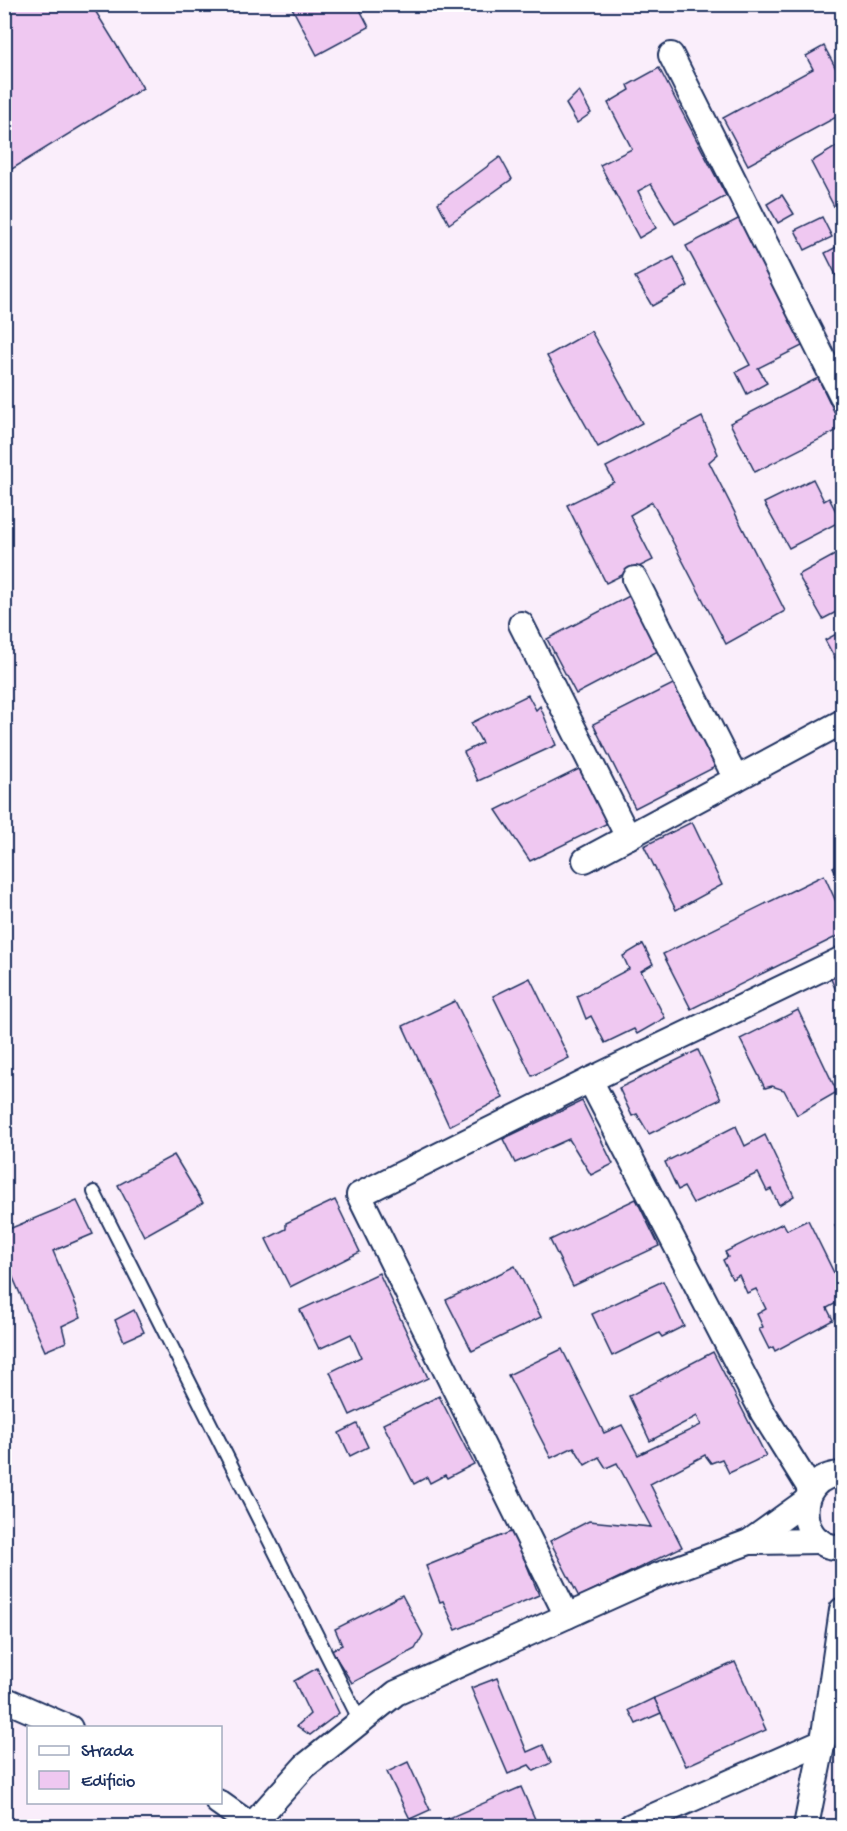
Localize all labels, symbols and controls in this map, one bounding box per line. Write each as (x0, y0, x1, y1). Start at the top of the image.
legend (27, 1726, 222, 1804)
text: Strada (81, 1742, 135, 1763)
text: Edificio (81, 1772, 135, 1793)

